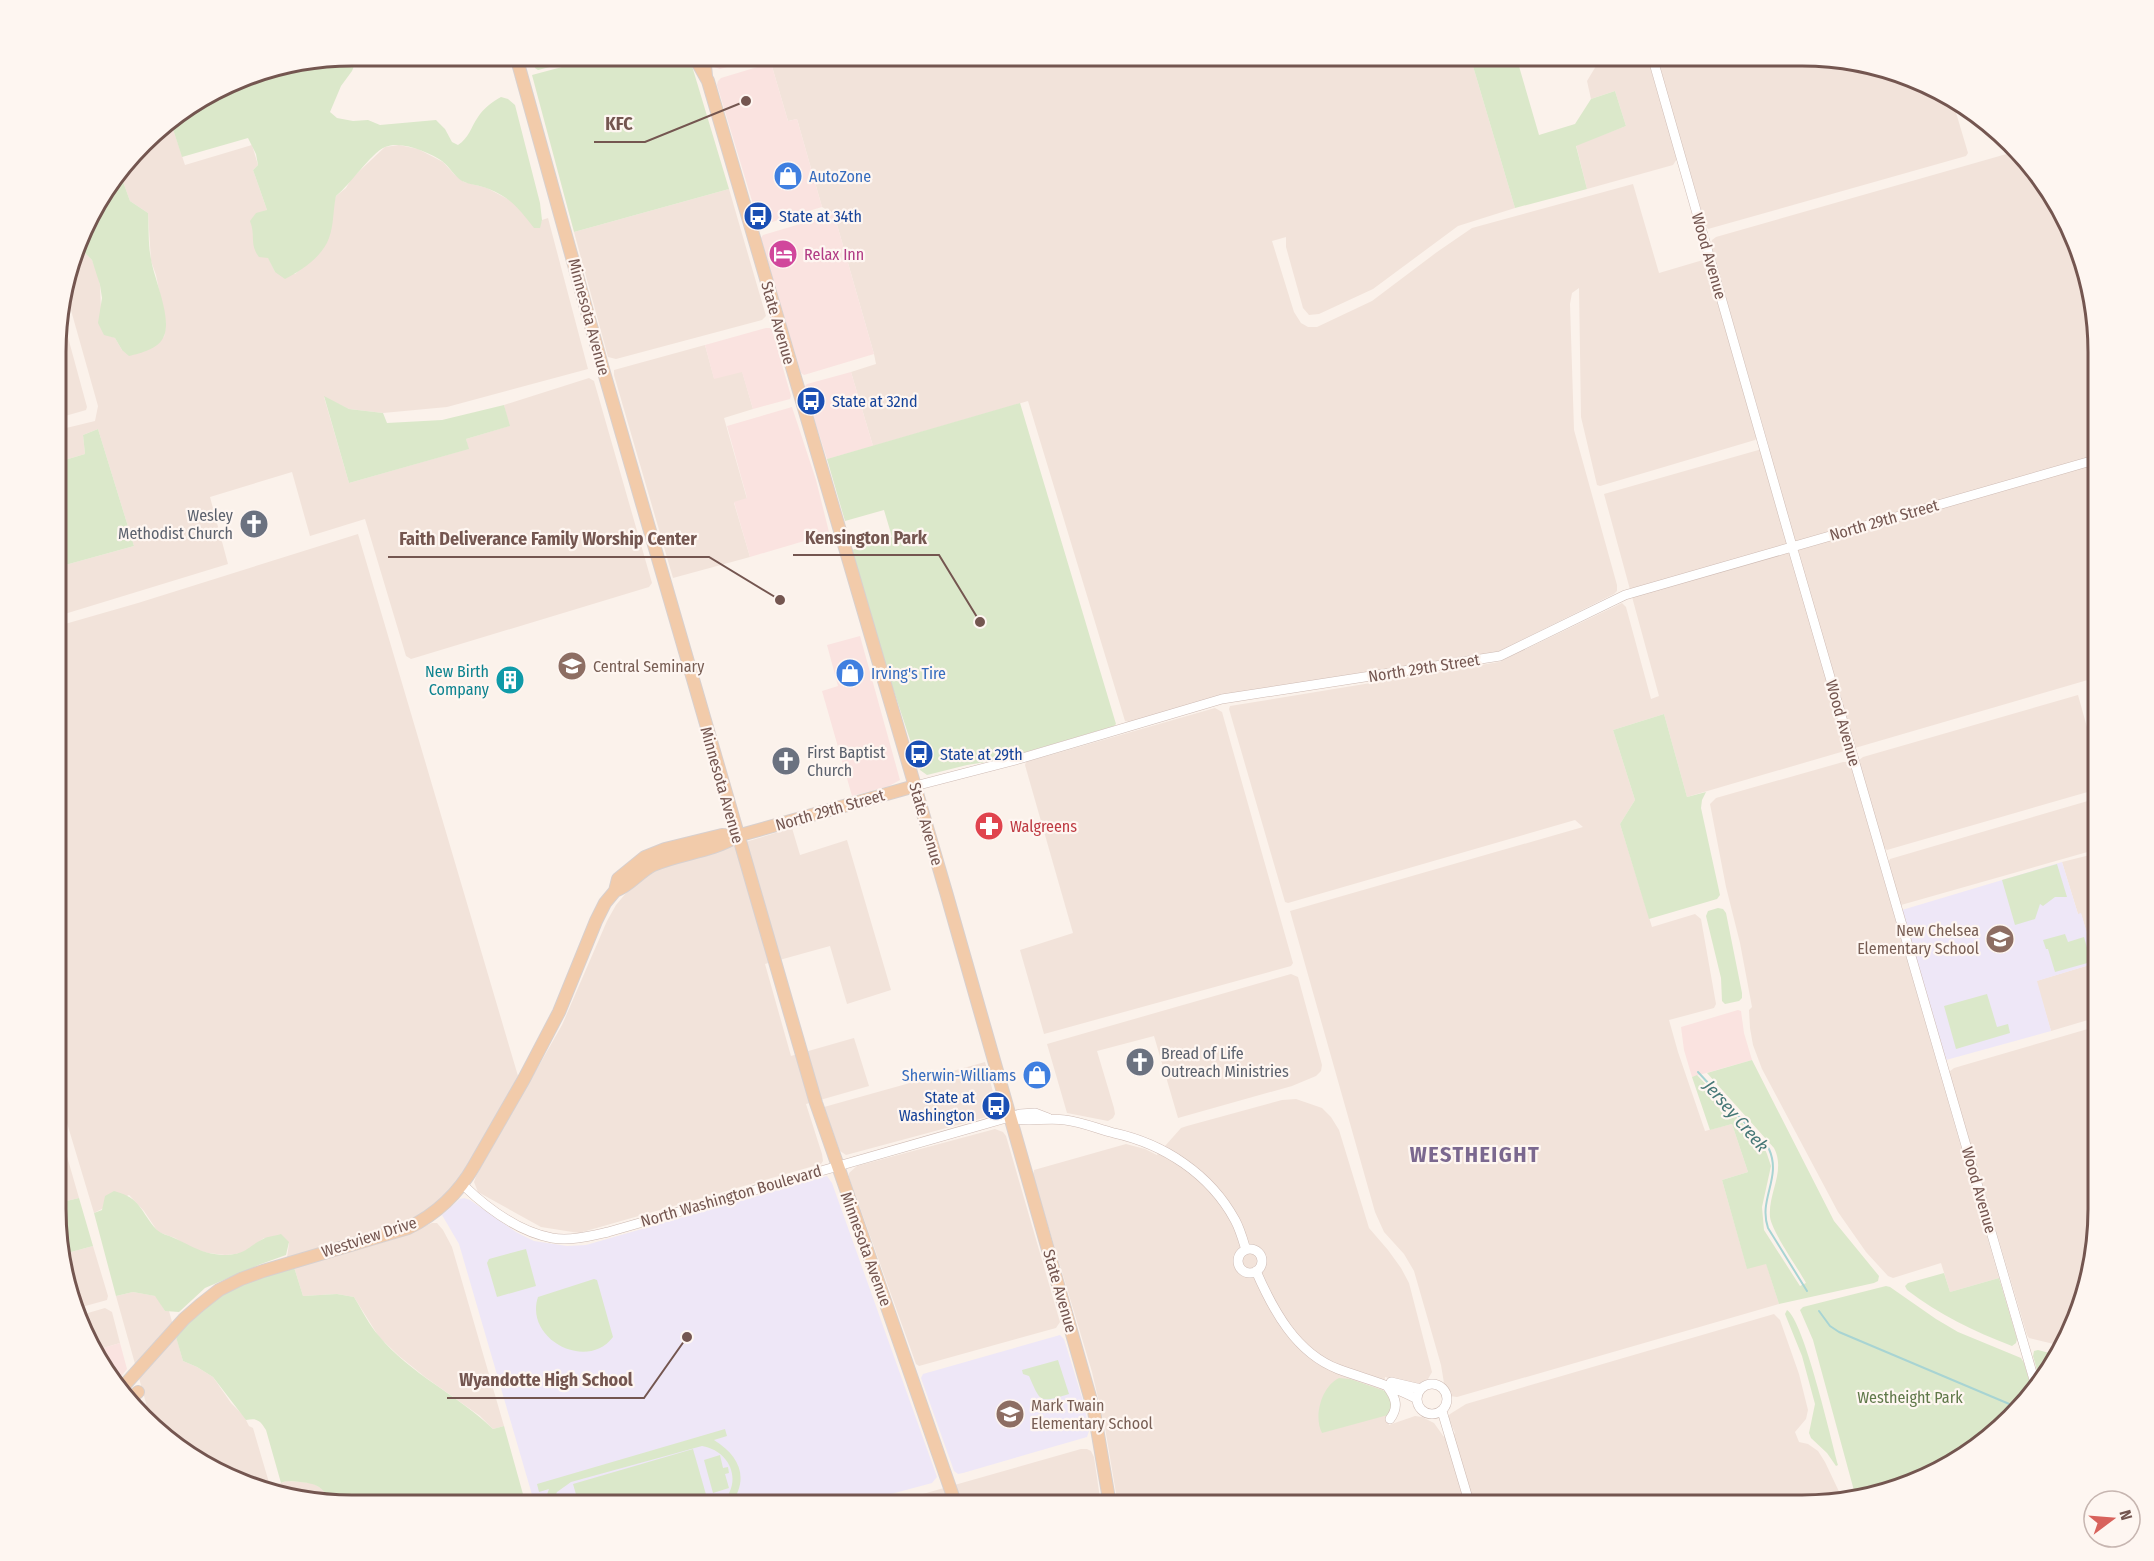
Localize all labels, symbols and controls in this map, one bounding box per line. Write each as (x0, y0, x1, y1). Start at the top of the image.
callout: KFC (594, 106, 645, 142)
text: KFC (605, 113, 633, 135)
shop icon: AutoZone (772, 160, 804, 192)
place label: AutoZone (809, 167, 871, 186)
bus stop icon: State at 34th (742, 200, 774, 232)
place label: State at 34th (779, 207, 862, 226)
street label: Wood Avenue (1688, 211, 1730, 302)
hotel icon: Relax Inn (767, 238, 799, 270)
place label: Relax Inn (804, 245, 864, 264)
street label: Minnesota Avenue (564, 256, 614, 378)
street label: State Avenue (757, 279, 799, 367)
bus stop icon: State at 32nd (795, 385, 827, 417)
place label: State at 32nd (832, 392, 918, 411)
street label: North 29th Street (1827, 495, 1941, 545)
place label: Wesley Methodist Church (118, 506, 234, 543)
church icon: Wesley Methodist Church (238, 508, 270, 540)
callout: Kensington Park (793, 519, 939, 555)
callout: Faith Deliverance Family Worship Center (388, 521, 709, 557)
text: Kensington Park (805, 527, 928, 549)
text: Faith Deliverance Family Worship Center (399, 528, 697, 550)
school or university icon: Central Seminary (556, 650, 588, 682)
street label: North 29th Street (1367, 650, 1482, 686)
place label: Central Seminary (593, 657, 705, 676)
shop icon: Irving's Tire (834, 657, 866, 689)
place label: New Birth Company (425, 662, 490, 699)
building icon: New Birth Company (494, 664, 526, 696)
place label: Irving's Tire (871, 664, 946, 683)
street label: Wood Avenue (1822, 678, 1864, 769)
street label: Minnesota Avenue (696, 725, 748, 845)
bus stop icon: State at 29th (903, 738, 935, 770)
place label: First Baptist Church (807, 743, 886, 780)
church icon: First Baptist Church (770, 745, 802, 777)
place label: State at 29th (940, 745, 1023, 764)
street label: State Avenue (905, 780, 947, 868)
street label: North 29th Street (773, 785, 887, 835)
pharmacy icon: Walgreens (973, 810, 1005, 842)
place label: Walgreens (1010, 817, 1077, 836)
place label: New Chelsea Elementary School (1857, 921, 1979, 958)
school or university icon: New Chelsea Elementary School (1984, 923, 2016, 955)
place label: Bread of Life Outreach Ministries (1161, 1044, 1289, 1081)
church icon: Bread of Life Outreach Ministries (1124, 1046, 1156, 1078)
shop icon: Sherwin-Williams (1021, 1059, 1053, 1091)
place label: Sherwin-Williams (902, 1066, 1016, 1085)
water label: Jersey Creek (1698, 1075, 1773, 1157)
place label: State at Washington (899, 1088, 976, 1125)
bus stop icon: State at Washington (980, 1090, 1012, 1122)
district label: WESTHEIGHT (1410, 1141, 1540, 1168)
street label: Wood Avenue (1958, 1145, 2000, 1236)
street label: North Washington Boulevard (638, 1161, 824, 1231)
street label: Minnesota Avenue (837, 1189, 896, 1309)
street label: Westview Drive (319, 1213, 419, 1261)
street label: State Avenue (1039, 1247, 1081, 1335)
callout: Wyandotte High School (447, 1362, 644, 1398)
text: Wyandotte High School (459, 1369, 633, 1391)
park label: Westheight Park (1857, 1388, 1963, 1407)
place label: Mark Twain Elementary School (1031, 1396, 1153, 1433)
school or university icon: Mark Twain Elementary School (994, 1398, 1026, 1430)
north arrow (2082, 1489, 2142, 1549)
text: N (2115, 1508, 2136, 1522)

